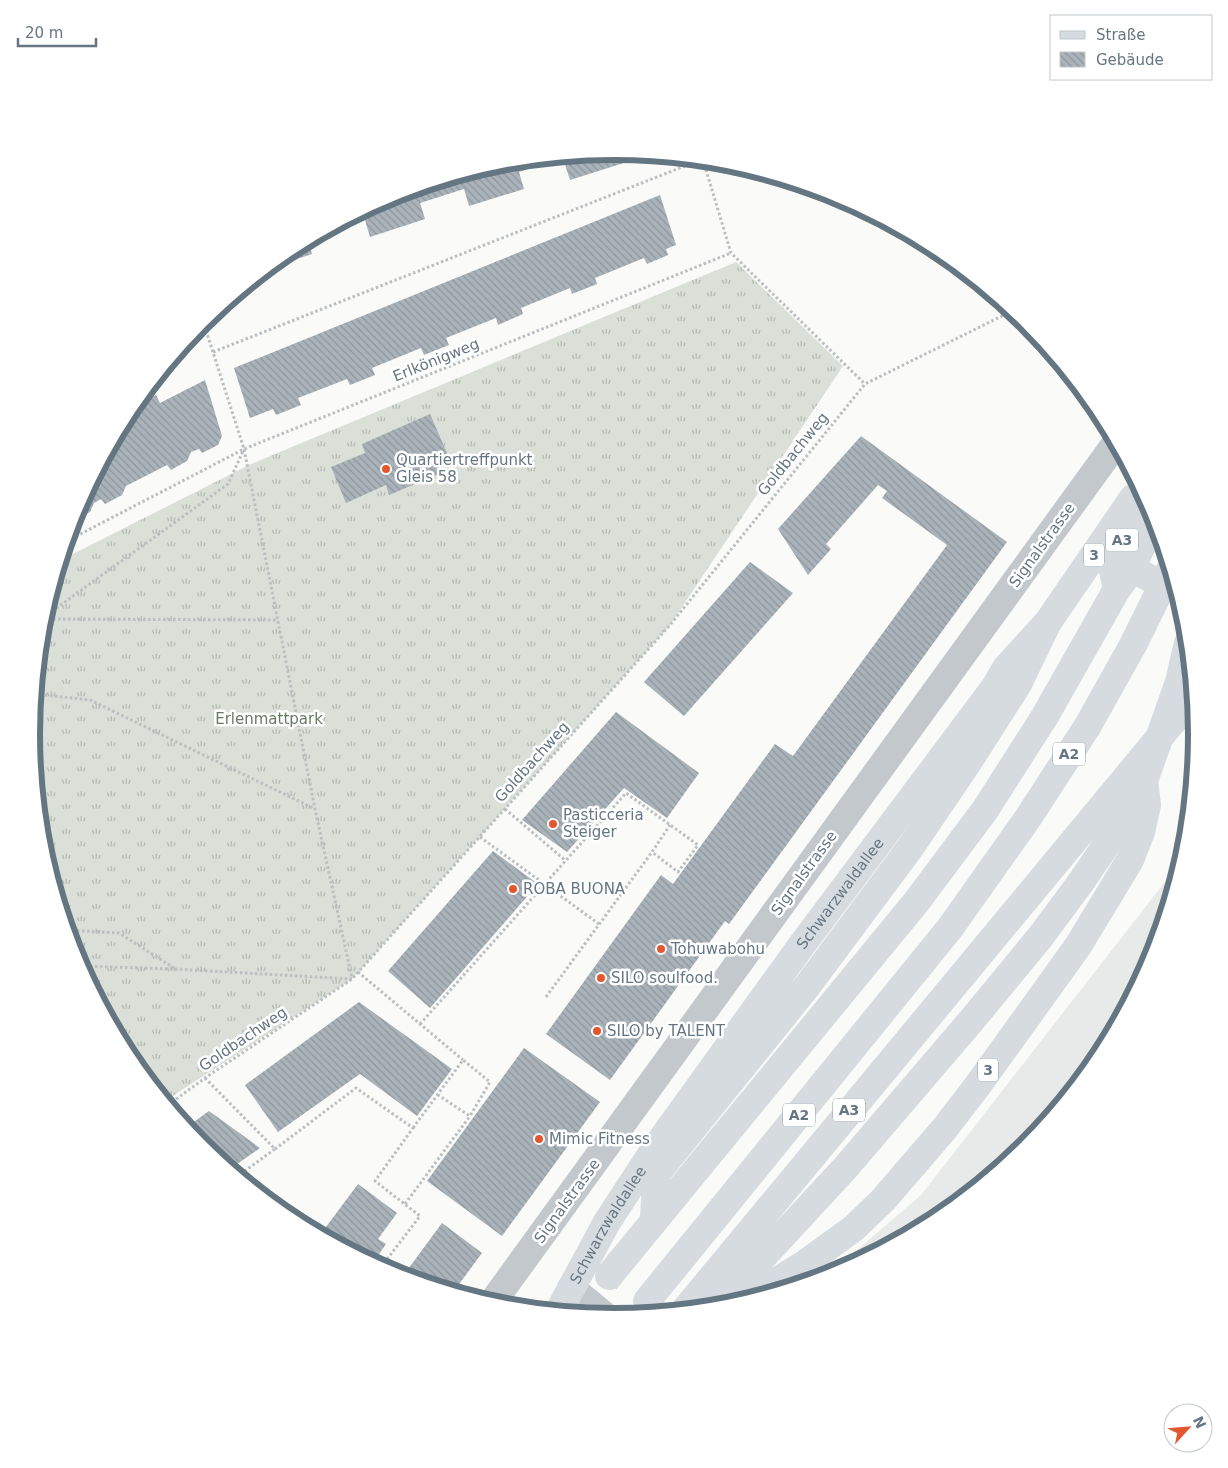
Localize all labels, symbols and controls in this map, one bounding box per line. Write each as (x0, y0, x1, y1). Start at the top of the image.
scale bar (18, 15, 95, 47)
legend (1050, 15, 1213, 80)
text: 20 m (25, 24, 63, 42)
text: Straße (1096, 26, 1145, 44)
text: Gebäude (1096, 51, 1164, 69)
street label: Erlkönigweg (390, 335, 482, 385)
street label: Goldbachweg (754, 409, 832, 499)
place label: Quartiertreffpunkt Gleis 58 (396, 451, 533, 486)
marker: Quartiertreffpunkt Gleis 58 (380, 463, 392, 475)
street label: Signalstrasse (1005, 499, 1079, 591)
road number: A3 (1106, 528, 1138, 552)
road number: 3 (1084, 544, 1104, 566)
park label: Erlenmattpark (215, 710, 323, 728)
street label: Goldbachweg (491, 718, 573, 806)
road number: A2 (1053, 742, 1085, 766)
place label: Pasticceria Steiger (563, 806, 644, 841)
marker: Pasticceria Steiger (547, 818, 559, 830)
street label: Signalstrasse (767, 827, 841, 919)
street label: Schwarzwaldallee (793, 835, 888, 953)
place label: ROBA BUONA (523, 880, 626, 898)
marker: ROBA BUONA (507, 883, 519, 895)
place label: Tohuwabohu (670, 940, 765, 958)
marker: Tohuwabohu (655, 943, 667, 955)
place label: SILO soulfood. (611, 969, 718, 987)
marker: SILO soulfood. (595, 972, 607, 984)
street label: Goldbachweg (196, 1003, 290, 1075)
place label: SILO by TALENT (607, 1022, 726, 1040)
marker: SILO by TALENT (591, 1025, 603, 1037)
road number: 3 (978, 1058, 998, 1082)
road number: A3 (833, 1098, 865, 1122)
road number: A2 (783, 1104, 815, 1126)
place label: Mimic Fitness (549, 1130, 650, 1148)
marker: Mimic Fitness (533, 1133, 545, 1145)
street label: Signalstrasse (530, 1155, 604, 1247)
street label: Schwarzwaldallee (566, 1163, 650, 1287)
north arrow (1163, 1403, 1213, 1453)
text: N (1190, 1414, 1209, 1431)

